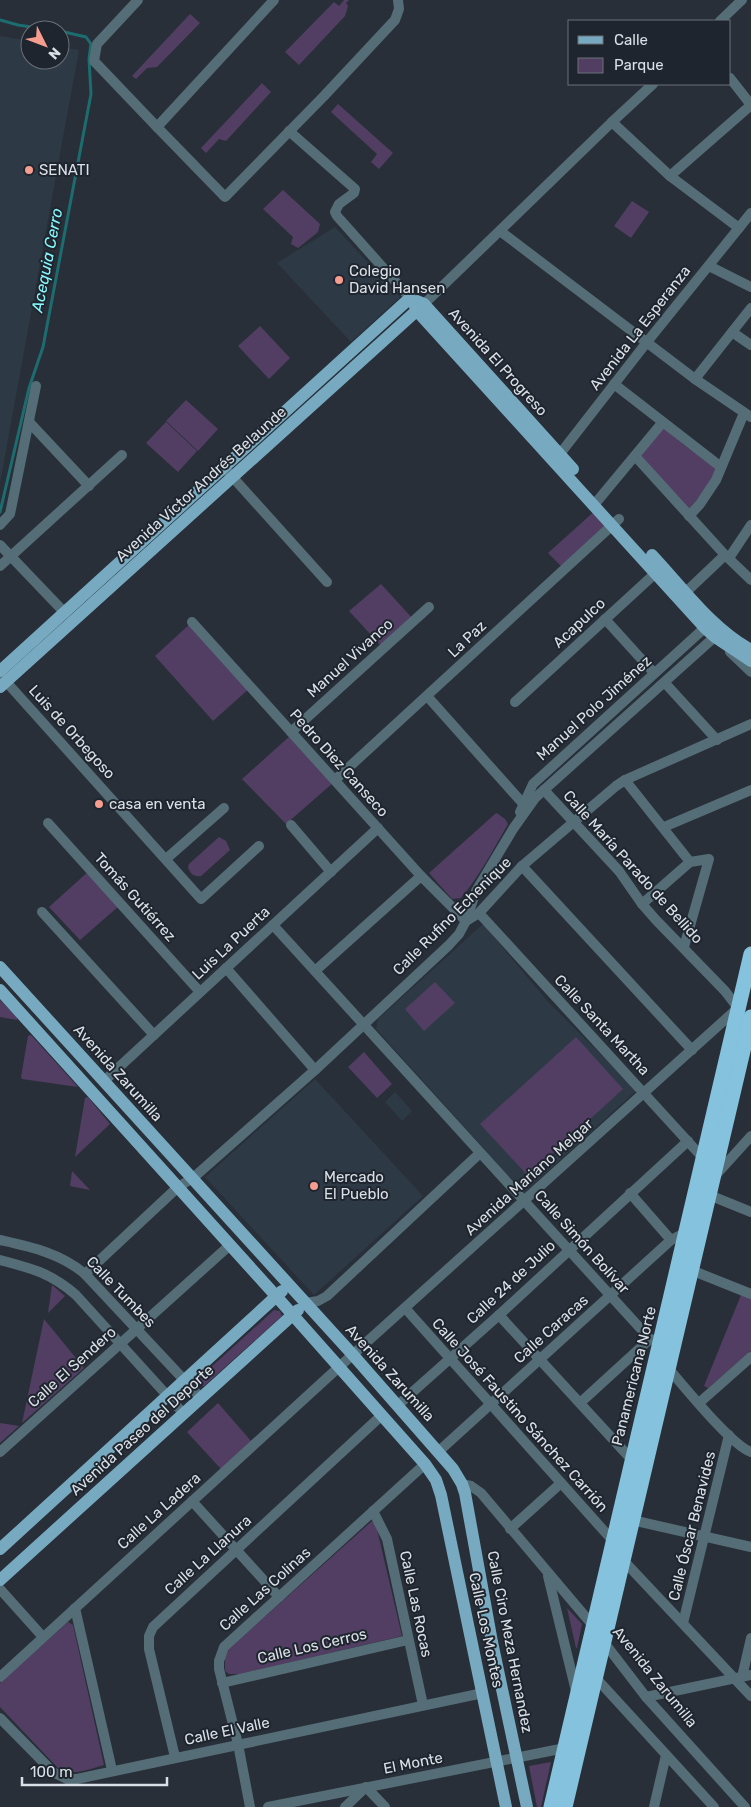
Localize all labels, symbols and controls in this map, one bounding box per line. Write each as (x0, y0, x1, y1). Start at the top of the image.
north arrow (20, 20, 70, 70)
legend (568, 20, 731, 85)
text: Calle (614, 31, 648, 49)
text: N (45, 44, 64, 63)
text: Parque (614, 56, 664, 74)
place label: SENATI (39, 161, 90, 179)
marker: SENATI (23, 164, 35, 176)
water label: Acequia Cerro (27, 206, 66, 315)
place label: Colegio David Hansen (349, 262, 445, 297)
street label: Avenida La Esperanza (586, 262, 694, 394)
marker: Colegio David Hansen (333, 274, 345, 286)
street label: Avenida El Progreso (445, 304, 551, 420)
street label: Avenida Víctor Andrés Belaunde (112, 403, 290, 565)
street label: Acapulco (549, 594, 609, 652)
street label: Manuel Vivanco (303, 615, 397, 701)
street label: La Paz (444, 617, 490, 661)
street label: Manuel Polo Jiménez (533, 652, 655, 764)
street label: Luis de Orbegoso (25, 681, 119, 783)
street label: Pedro Diez Canseco (286, 705, 392, 821)
street label: Calle María Parado de Bellido (559, 787, 707, 947)
place label: casa en venta (109, 795, 206, 813)
marker: casa en venta (93, 798, 105, 810)
street label: Tomás Gutiérrez (90, 849, 180, 945)
street label: Calle Rufino Echenique (389, 853, 515, 979)
street label: Luis La Puerta (188, 902, 274, 984)
street label: Calle Santa Martha (551, 971, 653, 1079)
street label: Avenida Zarumilla (70, 1021, 166, 1125)
street label: Avenida Mariano Melgar (461, 1115, 597, 1239)
place label: Mercado El Pueblo (324, 1168, 389, 1203)
marker: Mercado El Pueblo (308, 1180, 320, 1192)
street label: Calle Simón Bolívar (531, 1186, 633, 1298)
street label: Calle 24 de Julio (463, 1236, 559, 1328)
street label: Calle Tumbes (83, 1253, 160, 1332)
street label: Calle Caracas (510, 1291, 592, 1367)
street label: Panamericana Norte (608, 1305, 660, 1447)
street label: Calle José Faustino Sánchez Carrión (428, 1314, 612, 1516)
street label: Avenida Zarumilla (342, 1321, 438, 1425)
street label: Calle El Sendero (24, 1323, 120, 1411)
street label: Avenida Paseo del Deporte (67, 1361, 217, 1499)
street label: Calle Óscar Benavides (665, 1449, 719, 1603)
street label: Calle La Ladera (114, 1469, 204, 1553)
street label: Calle La Llanura (161, 1511, 255, 1599)
street label: Calle Las Colinas (216, 1543, 315, 1635)
street label: Calle Las Rocas (396, 1549, 436, 1659)
street label: Calle Ciro Meza Hernandez (483, 1549, 537, 1735)
street label: Calle Los Montes (465, 1571, 507, 1690)
street label: Avenida Zarumilla (609, 1623, 701, 1731)
street label: Calle Los Cerros (256, 1625, 369, 1667)
street label: Calle El Valle (183, 1713, 271, 1749)
street label: El Monte (382, 1748, 444, 1778)
scale bar (22, 1754, 168, 1786)
text: 100 m (30, 1763, 72, 1781)

